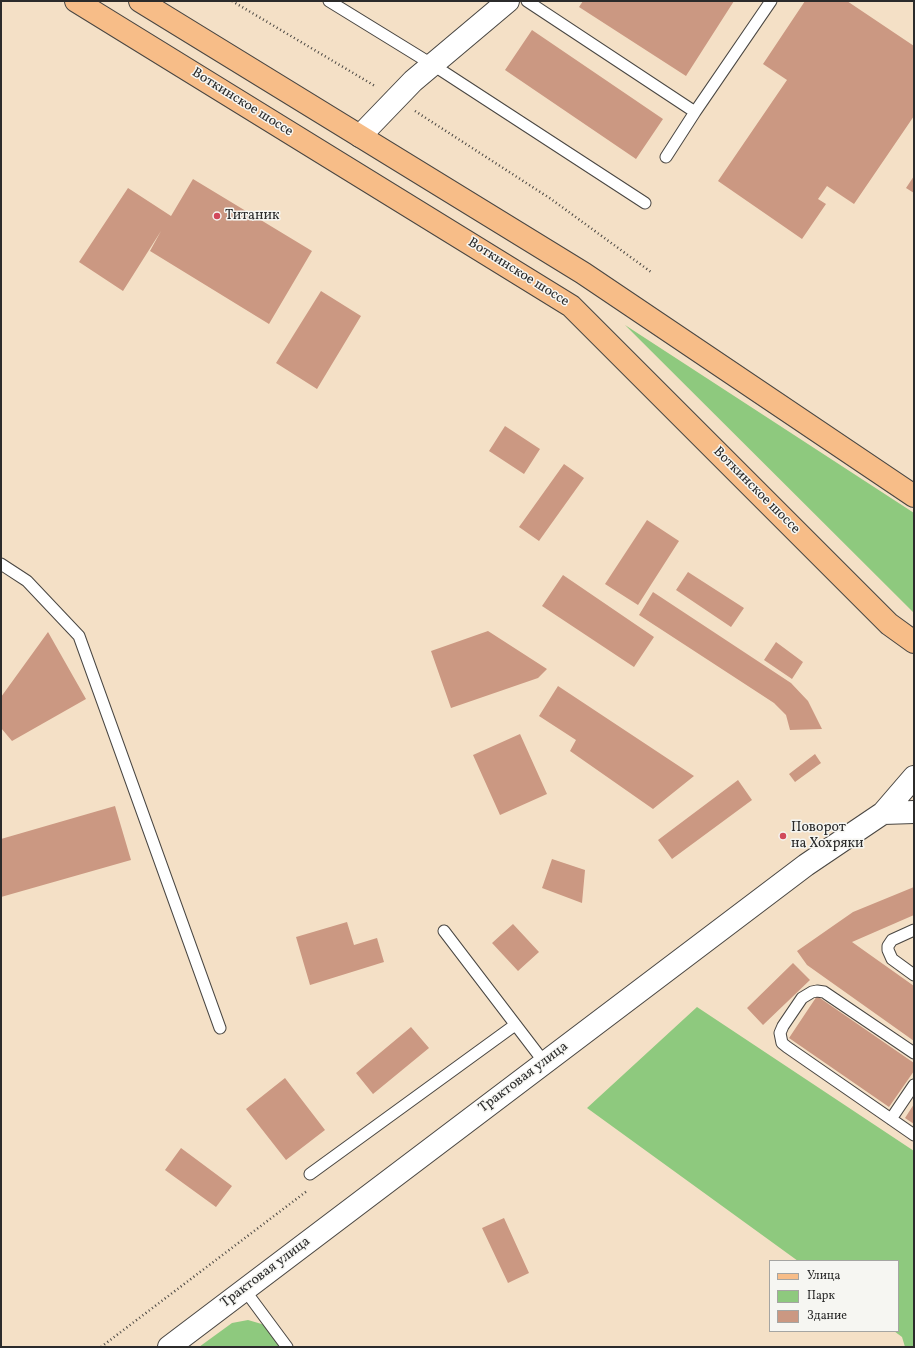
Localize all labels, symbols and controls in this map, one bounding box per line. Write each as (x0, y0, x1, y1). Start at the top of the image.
street label: Воткинское шоссе (188, 65, 296, 141)
place label: Титаник (225, 208, 280, 224)
marker: Титаник (212, 211, 222, 221)
street label: Воткинское шоссе (464, 235, 572, 311)
street label: Воткинское шоссе (709, 444, 803, 538)
place label: Поворот на Хохряки (791, 820, 864, 852)
marker: Поворот на Хохряки (778, 831, 788, 841)
street label: Трактовая улица (476, 1039, 572, 1117)
street label: Трактовая улица (218, 1234, 314, 1312)
legend (769, 1260, 899, 1332)
text: Улица (807, 1268, 840, 1284)
text: Парк (807, 1288, 835, 1304)
text: Здание (807, 1308, 847, 1324)

